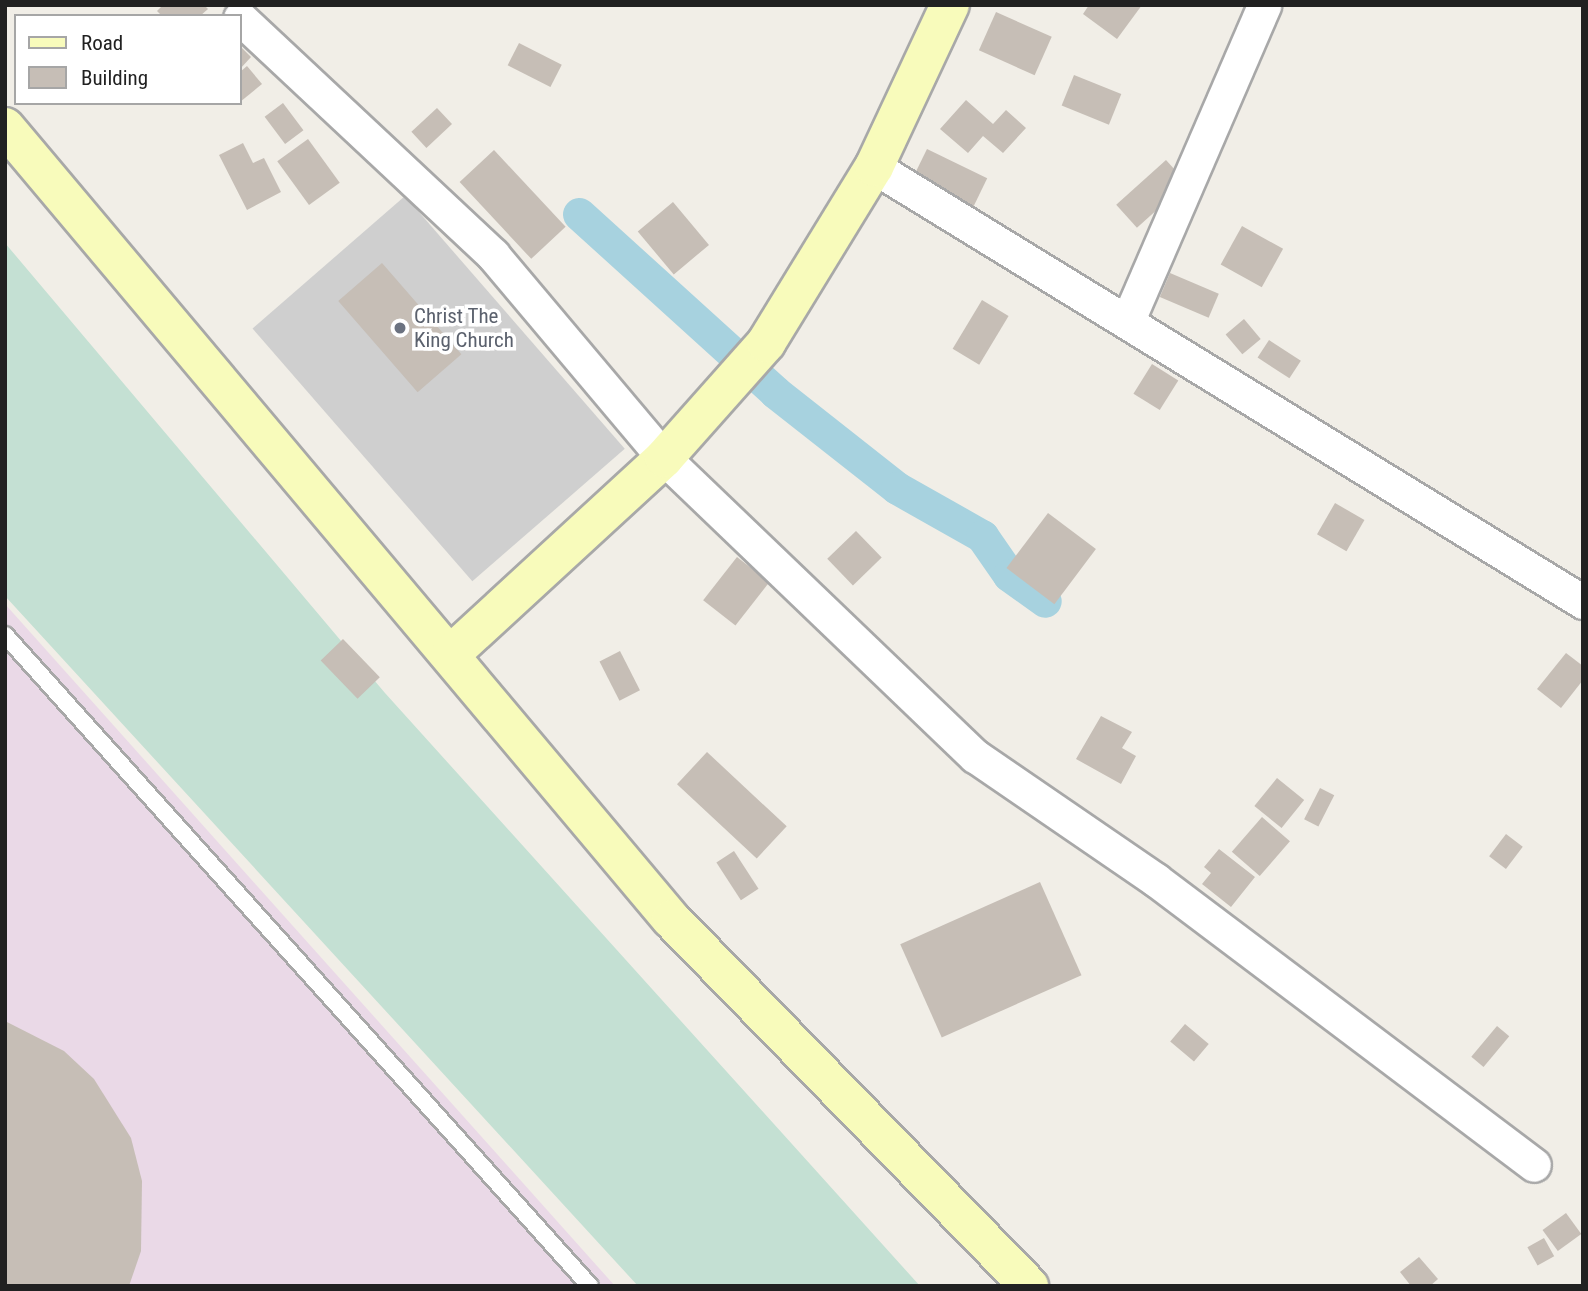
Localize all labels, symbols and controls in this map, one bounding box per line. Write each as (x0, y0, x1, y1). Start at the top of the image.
legend (14, 14, 242, 105)
text: Road (81, 31, 123, 55)
text: Building (81, 66, 148, 90)
place label: Christ The King Church (414, 303, 514, 353)
marker: Christ The King Church (392, 320, 408, 336)

